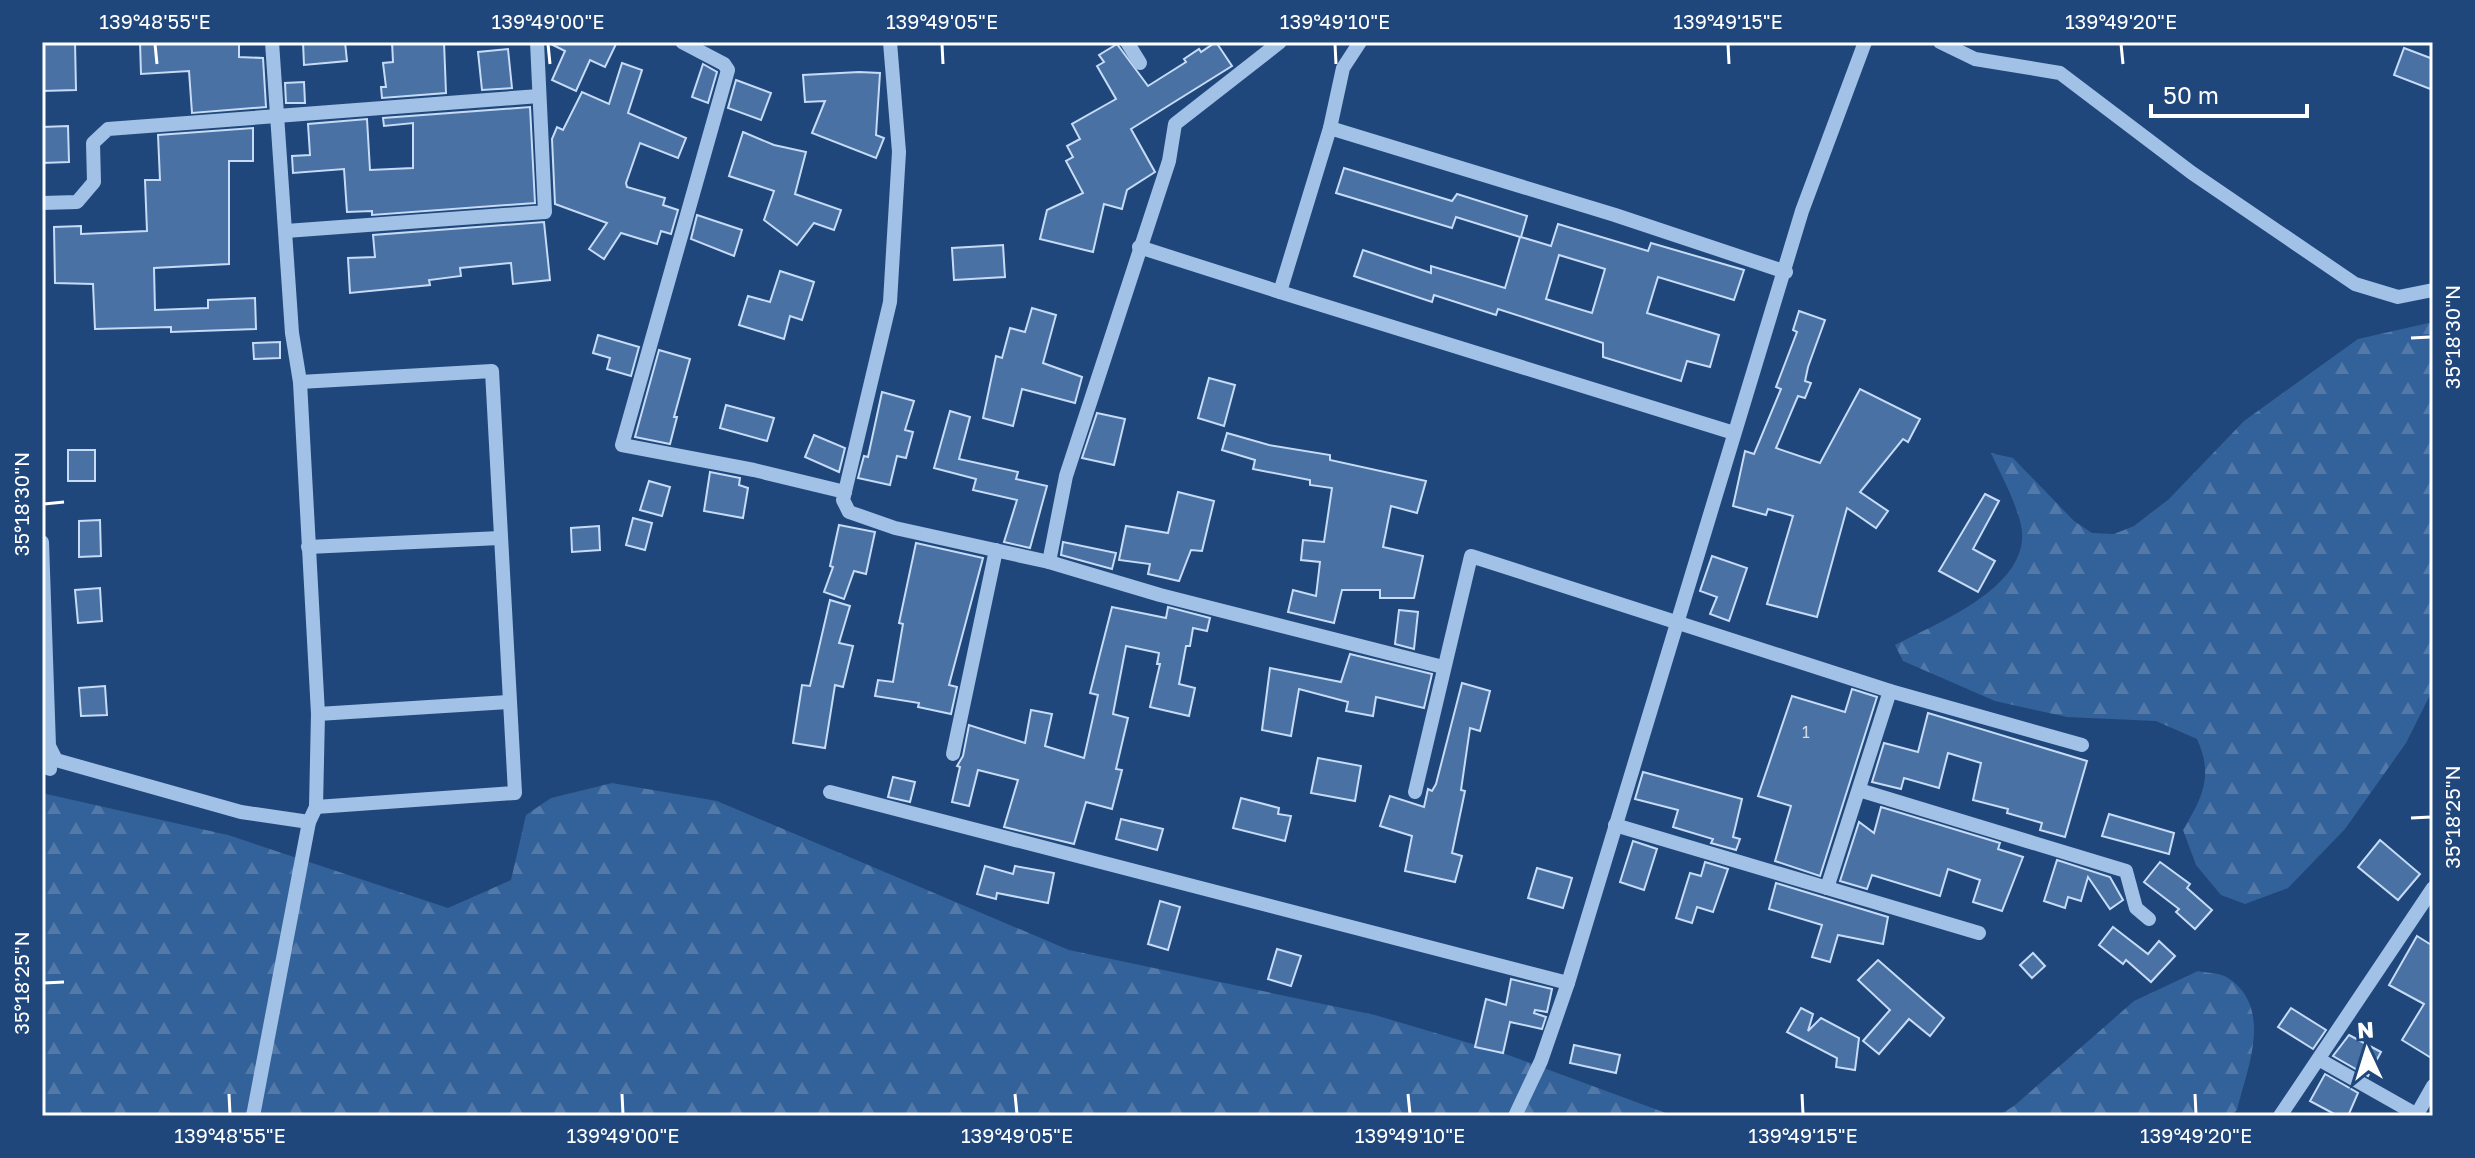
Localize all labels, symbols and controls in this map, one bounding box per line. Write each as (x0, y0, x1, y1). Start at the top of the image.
text: 139°48'55"E (99, 9, 211, 33)
text: 139°49'00"E (492, 9, 605, 33)
text: 139°49'05"E (886, 9, 998, 33)
text: 139°49'10"E (1280, 9, 1390, 33)
text: 139°49'15"E (1673, 9, 1783, 33)
text: 139°49'20"E (2065, 9, 2177, 33)
scale bar (2151, 68, 2307, 118)
text: 50 m (2163, 80, 2219, 109)
text: 35°18'30"N (2440, 285, 2464, 389)
text: 35°18'30"N (9, 452, 33, 556)
house number: 1 (1802, 722, 1810, 742)
text: 35°18'25"N (2440, 765, 2464, 869)
text: 35°18'25"N (9, 931, 33, 1035)
north arrow (2327, 1010, 2407, 1090)
text: N (2356, 1015, 2375, 1044)
text: 139°48'55"E (174, 1123, 286, 1147)
text: 139°49'00"E (567, 1123, 680, 1147)
text: 139°49'05"E (961, 1123, 1073, 1147)
text: 139°49'10"E (1355, 1123, 1465, 1147)
text: 139°49'15"E (1748, 1123, 1858, 1147)
text: 139°49'20"E (2140, 1123, 2252, 1147)

